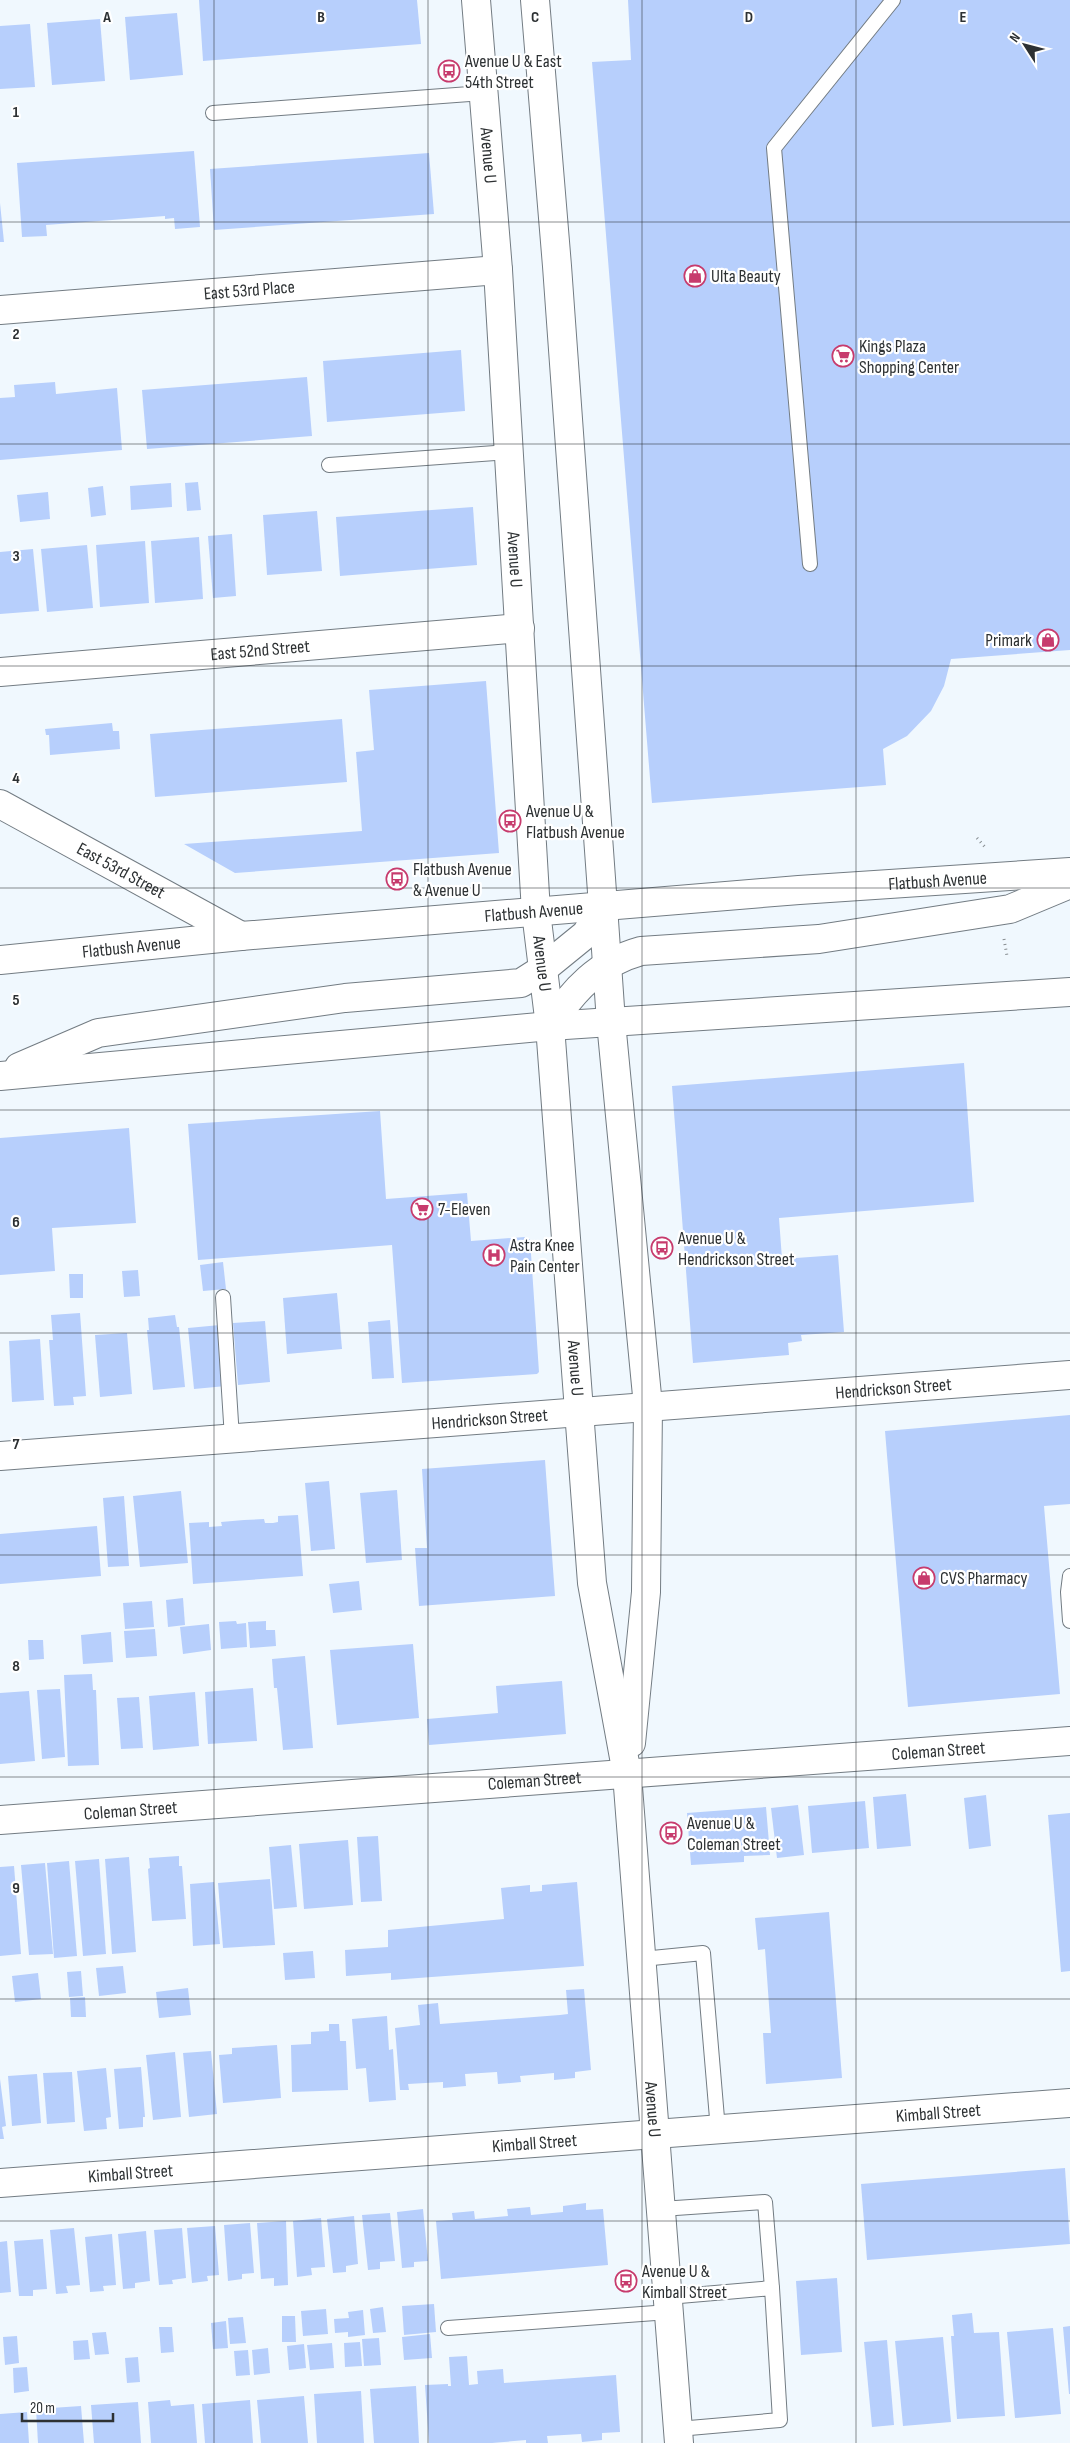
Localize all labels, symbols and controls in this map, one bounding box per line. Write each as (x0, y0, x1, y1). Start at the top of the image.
text: A (102, 8, 111, 27)
text: B (317, 8, 325, 27)
text: C (531, 8, 539, 27)
text: D (745, 8, 753, 27)
text: E (960, 8, 967, 27)
north arrow (1000, 20, 1050, 70)
text: N (1006, 30, 1024, 46)
place label: Avenue U & East 54th Street (464, 51, 562, 93)
bus stop icon: Avenue U & East 54th Street (437, 59, 461, 83)
text: 1 (13, 103, 20, 122)
street label: Avenue U (476, 126, 501, 184)
shop icon: Ulta Beauty (683, 264, 707, 288)
place label: Ulta Beauty (711, 266, 781, 287)
street label: East 53rd Place (203, 276, 296, 304)
text: 2 (12, 325, 20, 344)
place label: Kings Plaza Shopping Center (859, 336, 959, 378)
supermarket icon: Kings Plaza Shopping Center (831, 344, 855, 368)
street label: Avenue U (503, 530, 527, 588)
text: 3 (12, 547, 20, 566)
shop icon: Primark (1036, 628, 1060, 652)
place label: Primark (985, 630, 1032, 651)
street label: East 52nd Street (210, 635, 311, 665)
text: 4 (12, 769, 20, 788)
place label: Avenue U & Flatbush Avenue (525, 801, 625, 843)
bus stop icon: Avenue U & Flatbush Avenue (498, 809, 522, 833)
street label: East 53rd Street (73, 838, 169, 903)
place label: Flatbush Avenue & Avenue U (413, 859, 512, 901)
bus stop icon: Flatbush Avenue & Avenue U (385, 867, 409, 891)
street label: Flatbush Avenue (888, 867, 988, 895)
street label: Flatbush Avenue (484, 897, 584, 926)
street label: Flatbush Avenue (81, 932, 182, 962)
street label: Avenue U (528, 934, 556, 993)
text: 5 (12, 991, 20, 1010)
supermarket icon: 7-Eleven (410, 1197, 434, 1221)
place label: 7-Eleven (438, 1199, 491, 1220)
text: 6 (12, 1213, 20, 1232)
place label: Avenue U & Hendrickson Street (677, 1228, 795, 1270)
place label: Astra Knee Pain Center (509, 1235, 580, 1277)
bus stop icon: Avenue U & Hendrickson Street (650, 1236, 674, 1260)
hospital icon: Astra Knee Pain Center (482, 1243, 506, 1267)
street label: Avenue U (563, 1339, 588, 1397)
street label: Hendrickson Street (835, 1373, 953, 1403)
street label: Hendrickson Street (431, 1404, 549, 1434)
text: 7 (13, 1435, 20, 1454)
shop icon: CVS Pharmacy (912, 1566, 936, 1590)
place label: CVS Pharmacy (940, 1568, 1027, 1589)
text: 8 (12, 1657, 20, 1676)
street label: Coleman Street (891, 1737, 986, 1765)
street label: Coleman Street (487, 1767, 583, 1794)
street label: Coleman Street (83, 1796, 179, 1824)
place label: Avenue U & Coleman Street (686, 1813, 781, 1855)
bus stop icon: Avenue U & Coleman Street (659, 1821, 683, 1845)
text: 9 (12, 1879, 20, 1898)
street label: Avenue U (640, 2080, 666, 2138)
street label: Kimball Street (895, 2099, 982, 2126)
street label: Kimball Street (491, 2129, 578, 2157)
street label: Kimball Street (87, 2160, 174, 2187)
place label: Avenue U & Kimball Street (641, 2261, 728, 2303)
bus stop icon: Avenue U & Kimball Street (614, 2269, 638, 2293)
scale bar (22, 2390, 114, 2422)
text: 20 m (30, 2399, 55, 2418)

